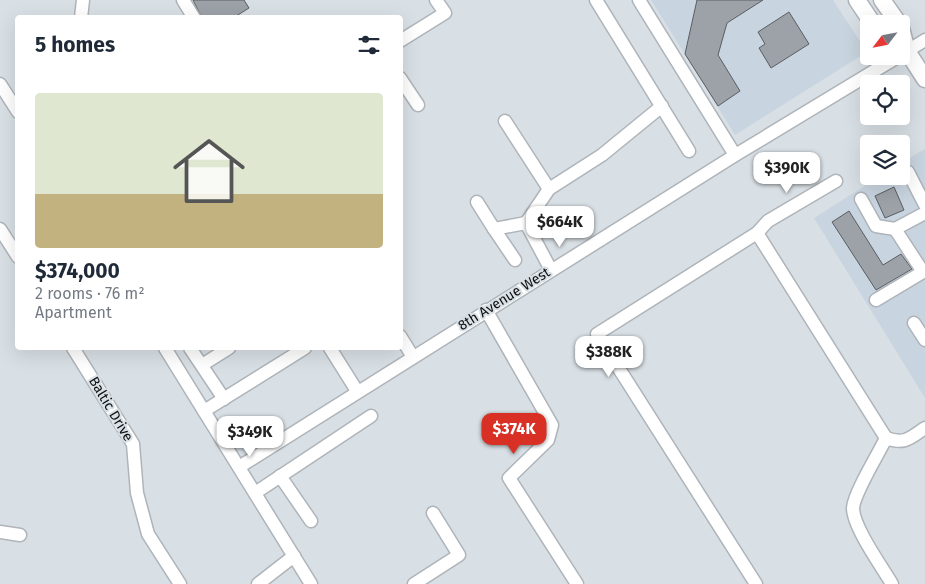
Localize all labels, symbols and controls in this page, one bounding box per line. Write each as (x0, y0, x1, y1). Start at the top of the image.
north arrow (860, 15, 910, 65)
map controls (860, 15, 910, 185)
icon: filters (355, 31, 383, 59)
text: 5 homes (35, 32, 115, 58)
button: locate (860, 75, 910, 125)
icon: home (164, 126, 254, 216)
button: layers (860, 135, 910, 185)
pin: $390K (752, 152, 822, 194)
text: $390K (764, 158, 810, 177)
pin: $664K (525, 206, 595, 248)
text: $664K (537, 212, 583, 231)
text: $374,000 (35, 258, 120, 284)
street label: 8th Avenue West (455, 263, 554, 334)
text: 2 rooms · 76 m² (35, 284, 145, 303)
text: Apartment (35, 303, 112, 322)
pin: $388K (574, 336, 644, 378)
text: $388K (586, 342, 632, 361)
street label: Baltic Drive (85, 374, 137, 444)
pin: $374K (479, 412, 549, 455)
pin: $349K (215, 416, 285, 458)
text: $374K (492, 419, 536, 438)
text: $349K (228, 422, 272, 441)

